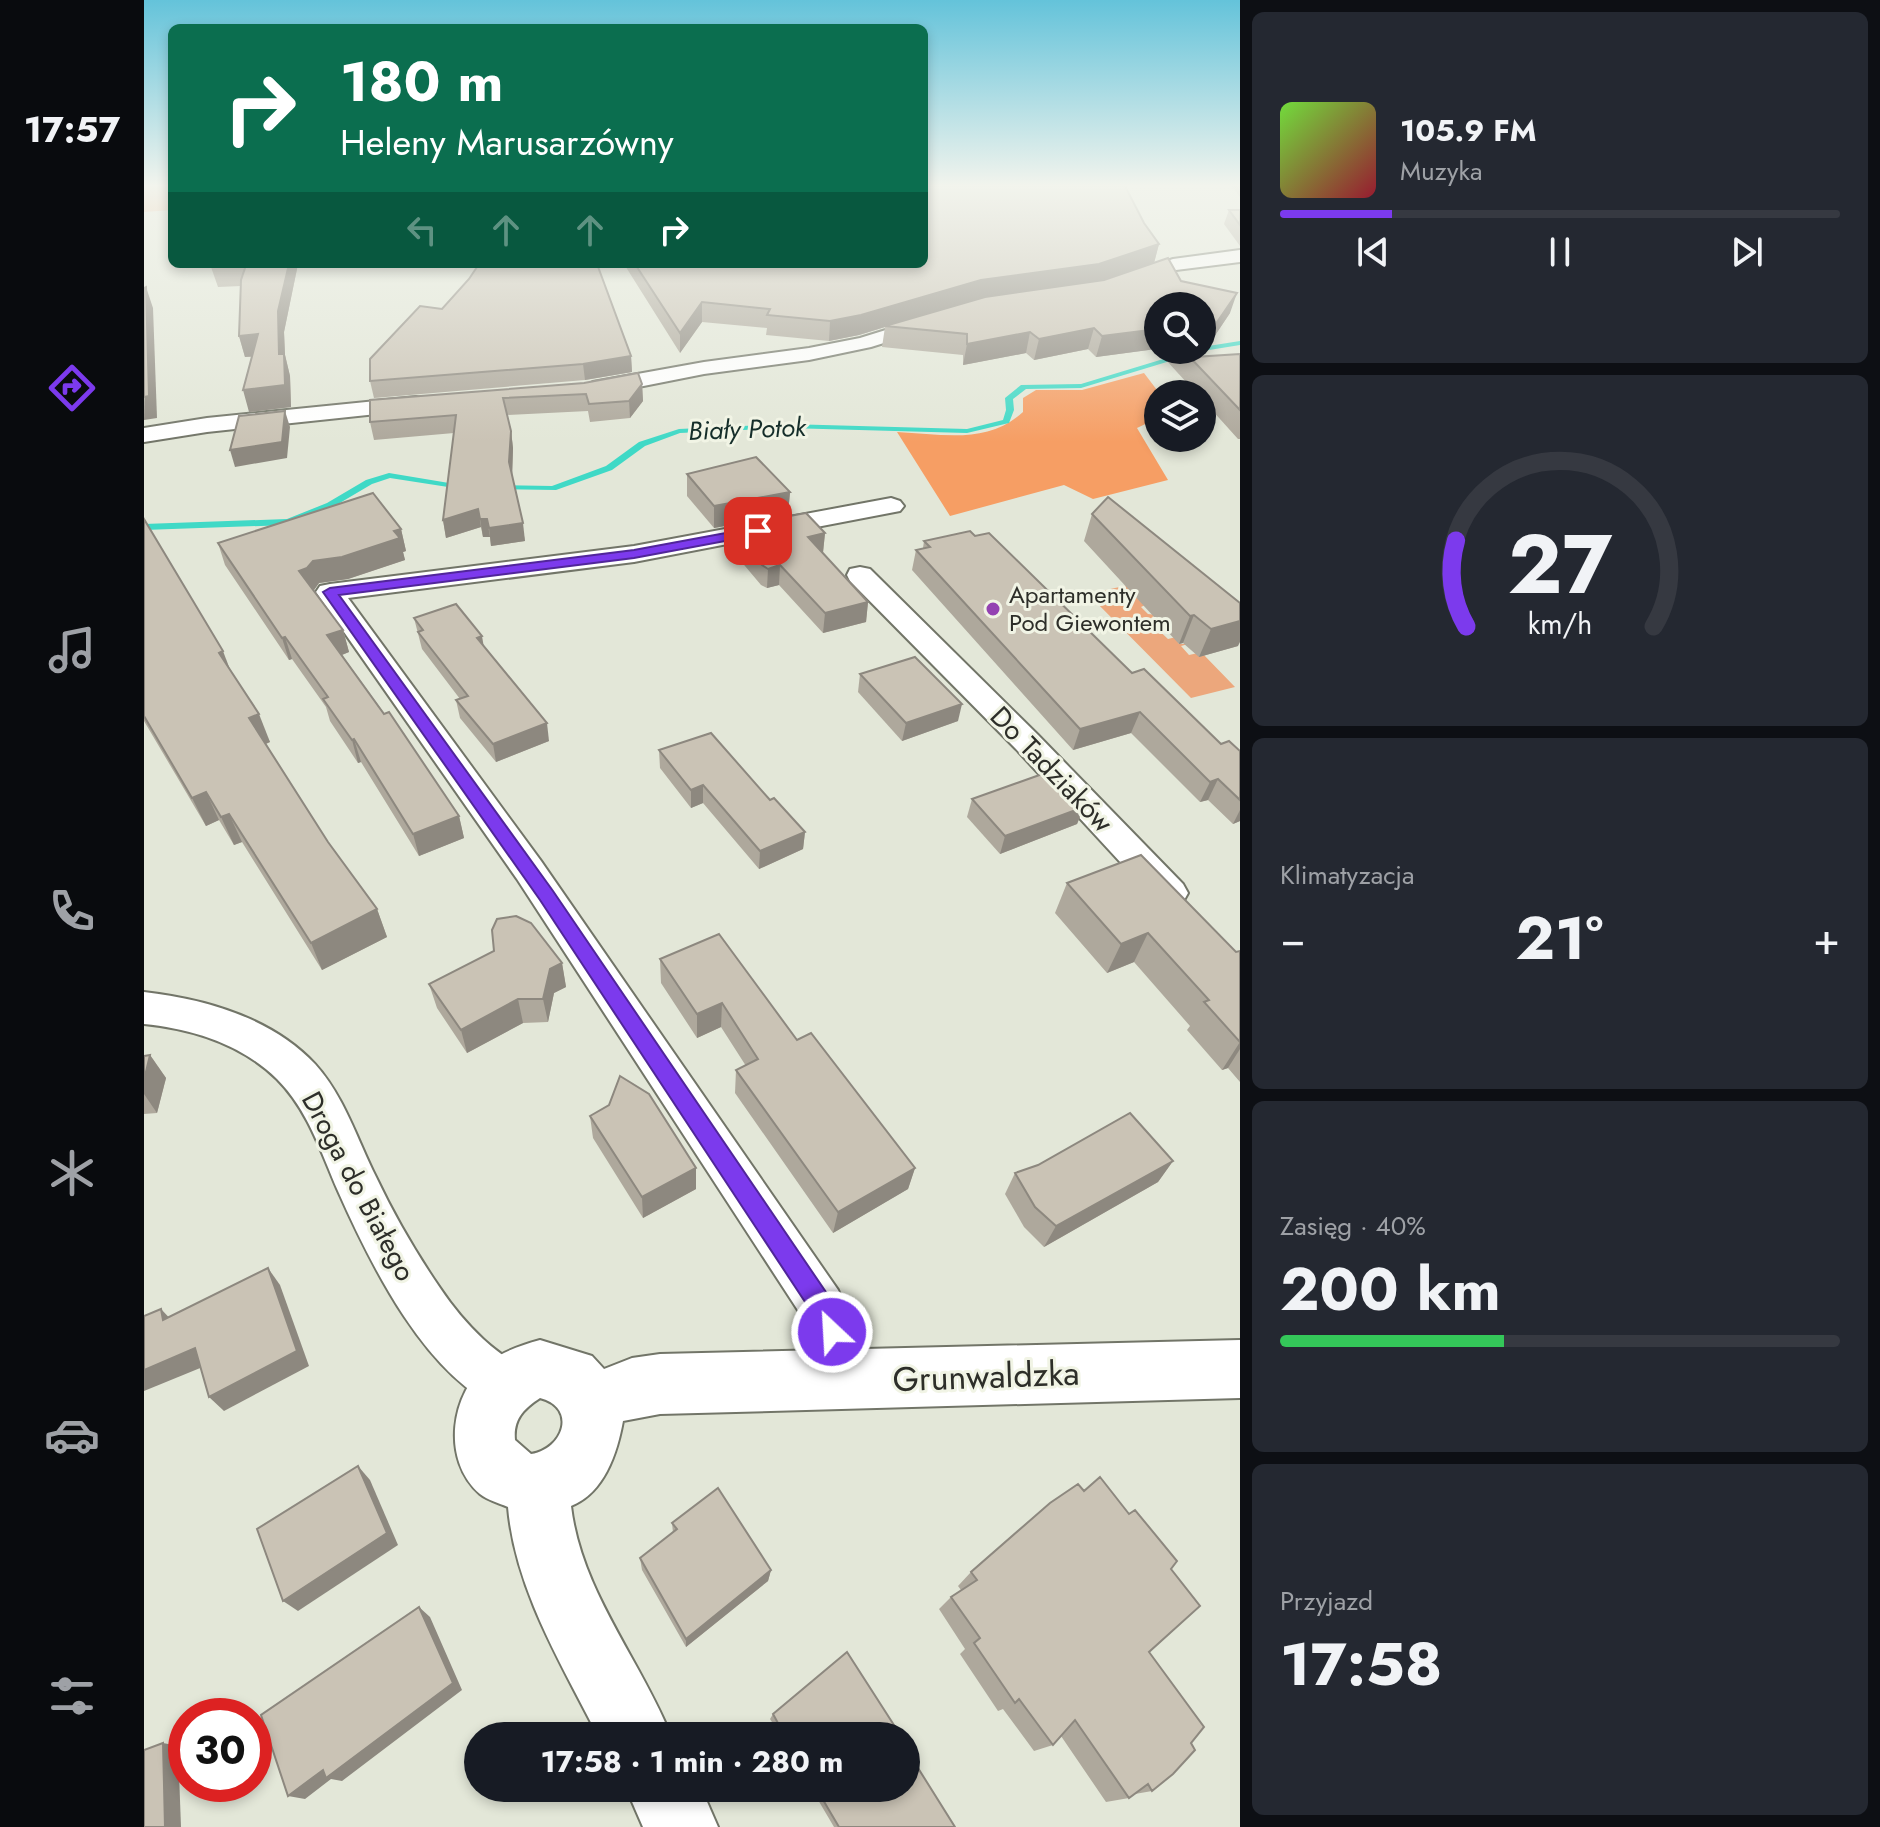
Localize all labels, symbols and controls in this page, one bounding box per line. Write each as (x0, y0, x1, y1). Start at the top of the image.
text: 180 m (340, 41, 503, 122)
icon: right (208, 56, 312, 160)
text: 17:57 (24, 103, 120, 155)
text: 105.9 FM (1400, 109, 1537, 152)
text: Heleny Marusarzówny (340, 116, 674, 168)
text: Muzyka (1400, 152, 1482, 190)
icon: left (400, 208, 444, 252)
icon: ahead (484, 208, 528, 252)
icon: ahead (568, 208, 612, 252)
icon: right (652, 208, 696, 252)
icon: previous (1351, 230, 1395, 274)
icon: pause (1538, 230, 1582, 274)
icon: next (1725, 230, 1769, 274)
map controls (1144, 292, 1216, 452)
button: search (1144, 292, 1216, 364)
icon: directions (44, 360, 100, 416)
button: layers (1144, 380, 1216, 452)
water label: Biały Potok (688, 408, 808, 450)
pin (724, 497, 792, 565)
text: 27 (1508, 503, 1612, 623)
icon: arrive (736, 509, 780, 553)
place label: Apartamenty Pod Giewontem (1009, 577, 1171, 640)
marker: Apartamenty Pod Giewontem (984, 600, 1002, 618)
text: km/h (1528, 603, 1592, 645)
icon: music (44, 622, 100, 678)
street label: Do Tadziaków (981, 697, 1123, 842)
text: Klimatyzacja (1280, 856, 1415, 894)
icon: phone (44, 883, 100, 939)
text: 21° (1516, 895, 1603, 982)
text: − (1280, 907, 1306, 971)
text: + (1813, 907, 1840, 971)
street label: Droga do Białego (291, 1084, 426, 1288)
icon: climate (44, 1145, 100, 1201)
text: Zasięg · 40% (1280, 1207, 1426, 1245)
text: 200 km (1280, 1246, 1501, 1333)
position arrow (790, 1290, 874, 1374)
street label: Grunwaldzka (892, 1349, 1080, 1404)
icon: car (44, 1407, 100, 1463)
text: Przyjazd (1280, 1582, 1373, 1620)
text: 17:58 (1280, 1621, 1442, 1708)
icon: filters (44, 1668, 100, 1724)
speed limit sign: 30 (168, 1698, 272, 1802)
text: 17:58 · 1 min · 280 m (541, 1740, 843, 1783)

